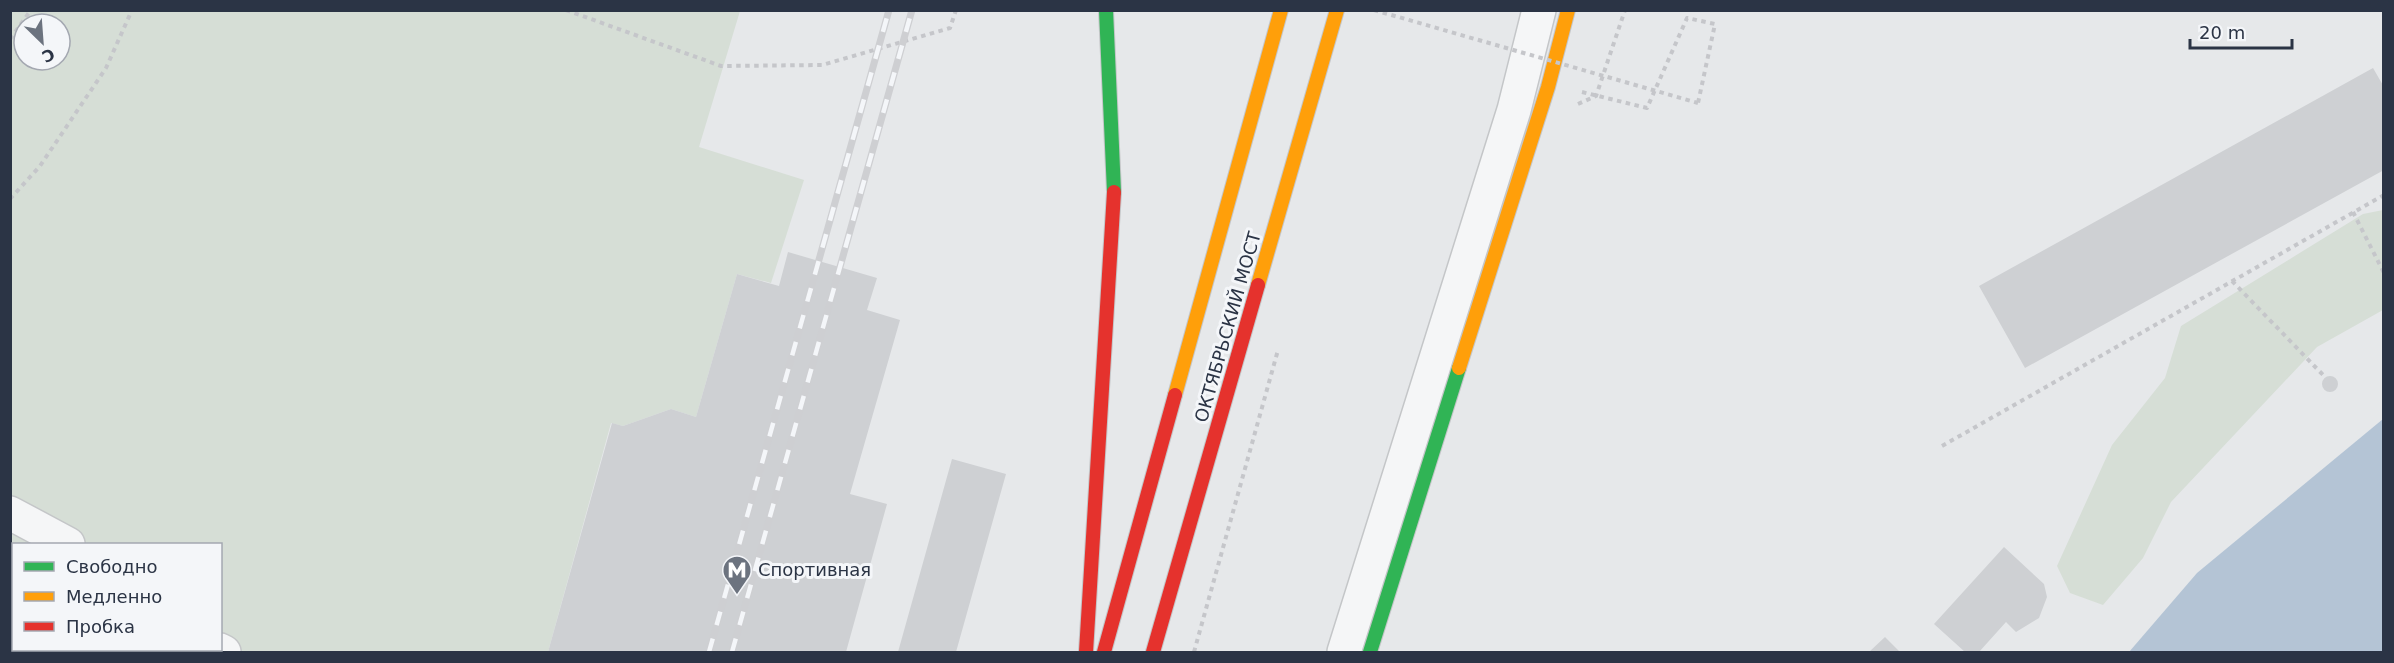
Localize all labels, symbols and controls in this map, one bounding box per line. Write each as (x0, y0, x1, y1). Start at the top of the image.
north arrow (12, 12, 72, 72)
scale bar (2190, 12, 2292, 50)
text: 20 m (2199, 22, 2245, 43)
text: С (39, 44, 57, 66)
street label: ОКТЯБРЬСКИЙ МОСТ (1190, 228, 1265, 425)
legend (12, 543, 222, 651)
metro station icon: Спортивная (721, 554, 753, 596)
text: Свободно (66, 556, 158, 577)
place label: Спортивная (758, 559, 871, 580)
text: Медленно (66, 586, 162, 607)
text: Пробка (66, 616, 135, 637)

